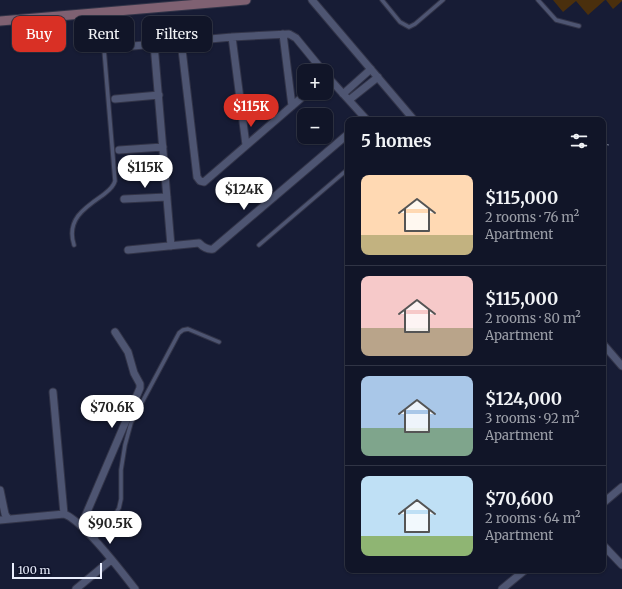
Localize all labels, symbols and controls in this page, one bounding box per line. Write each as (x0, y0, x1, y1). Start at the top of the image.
chip: Buy (12, 16, 66, 52)
chip: Rent (74, 16, 134, 52)
chip: Filters (142, 16, 212, 52)
map controls (297, 64, 333, 144)
button: + (297, 64, 333, 100)
pin: $115K (223, 94, 279, 128)
text: $115K (233, 98, 269, 115)
button: − (297, 108, 333, 144)
text: 5 homes (361, 130, 432, 152)
icon: filters (568, 130, 590, 152)
pin: $115K (117, 155, 173, 189)
text: $115K (127, 159, 163, 176)
pin: $124K (216, 177, 272, 211)
text: $124K (224, 181, 264, 198)
text: $115,000 (485, 187, 558, 209)
icon: home (393, 191, 441, 239)
text: 2 rooms · 76 m² (485, 209, 579, 226)
text: Apartment (485, 226, 553, 243)
text: $115,000 (485, 288, 558, 310)
icon: home (393, 292, 441, 340)
text: 2 rooms · 80 m² (485, 310, 581, 327)
text: Apartment (485, 327, 553, 344)
text: $124,000 (485, 388, 562, 410)
icon: home (393, 392, 441, 440)
pin: $70.6K (79, 395, 145, 429)
text: $70.6K (90, 399, 134, 416)
text: 3 rooms · 92 m² (485, 410, 580, 427)
text: Apartment (485, 427, 553, 444)
text: $70,600 (485, 488, 553, 510)
icon: home (393, 492, 441, 540)
text: 2 rooms · 64 m² (485, 510, 581, 527)
pin: $90.5K (77, 511, 143, 545)
text: $90.5K (88, 515, 132, 532)
text: Apartment (485, 527, 553, 544)
scale bar (12, 561, 102, 580)
text: 100 m (18, 563, 50, 577)

